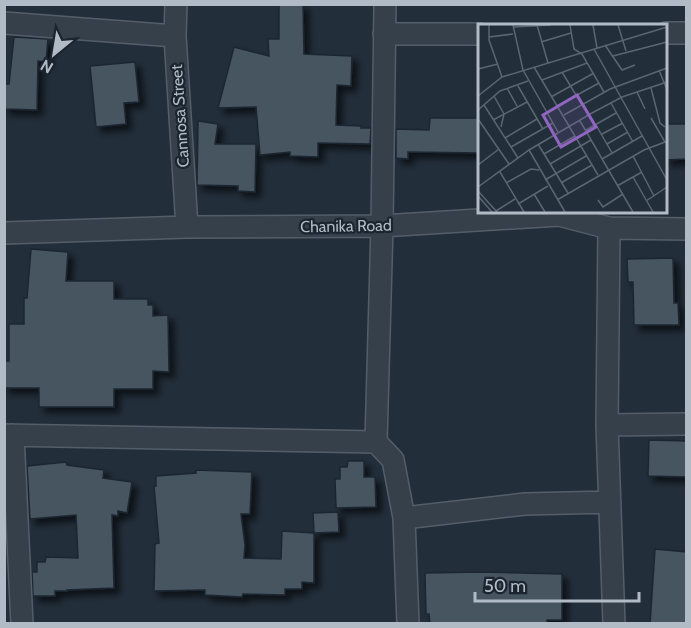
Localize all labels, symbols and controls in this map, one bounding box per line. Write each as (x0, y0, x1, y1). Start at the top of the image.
north arrow (24, 24, 84, 84)
inset map (478, 24, 667, 213)
text: N (37, 56, 56, 78)
street label: Cannosa Street (167, 63, 193, 168)
street label: Chanika Road (300, 216, 392, 236)
scale bar (475, 565, 638, 603)
text: 50 m (484, 575, 526, 597)

